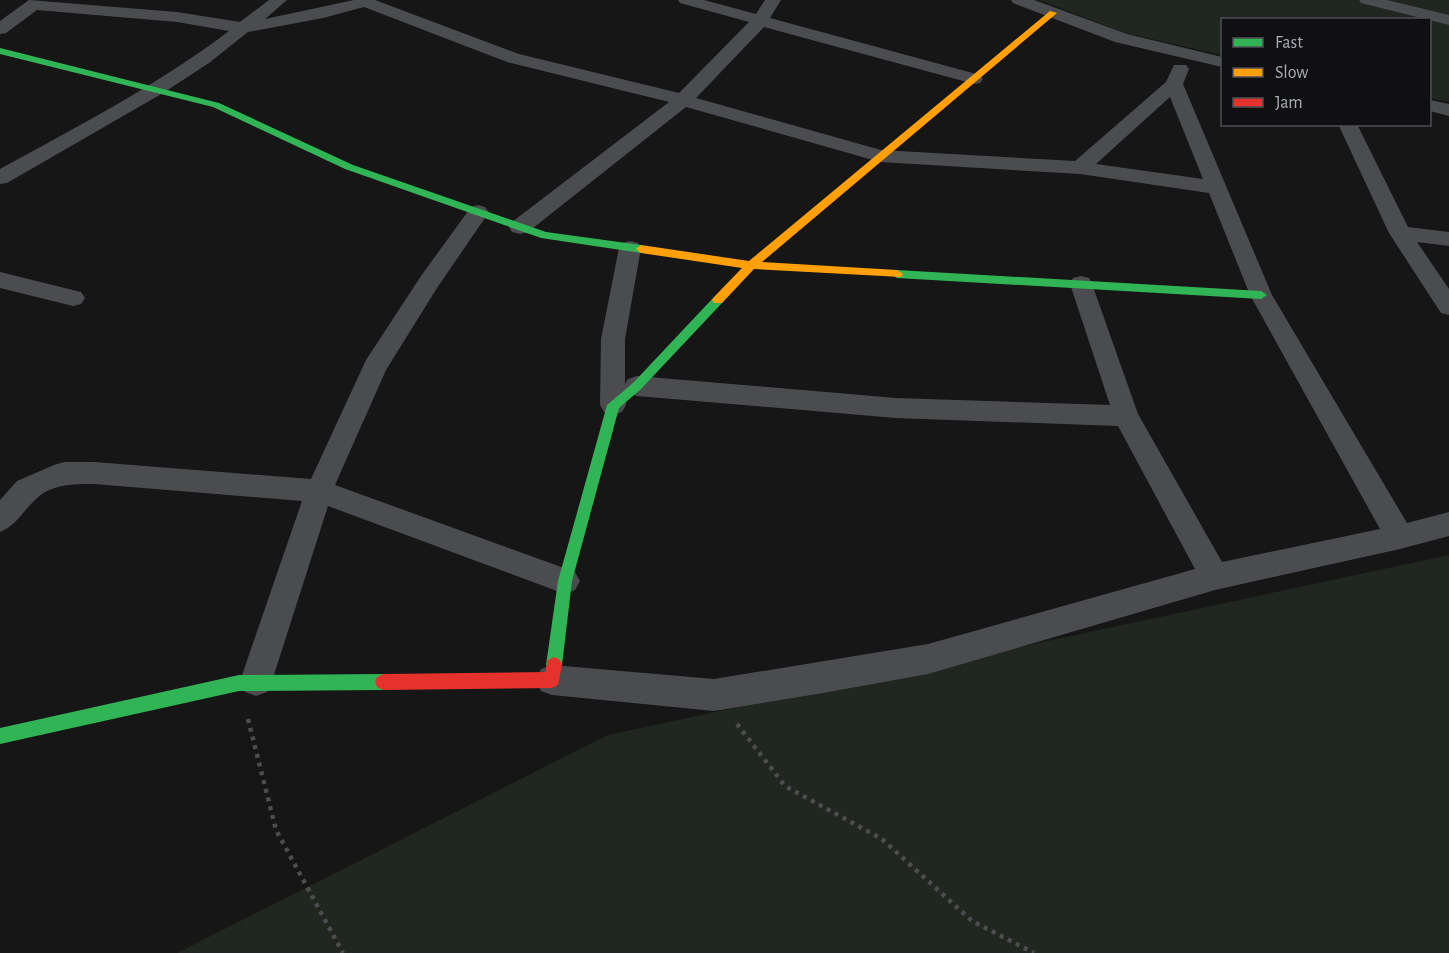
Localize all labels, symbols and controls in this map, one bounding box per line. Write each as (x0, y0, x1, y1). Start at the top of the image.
legend (1221, 18, 1431, 126)
text: Fast (1275, 34, 1303, 52)
text: Slow (1275, 64, 1308, 82)
text: Jam (1275, 94, 1303, 112)

